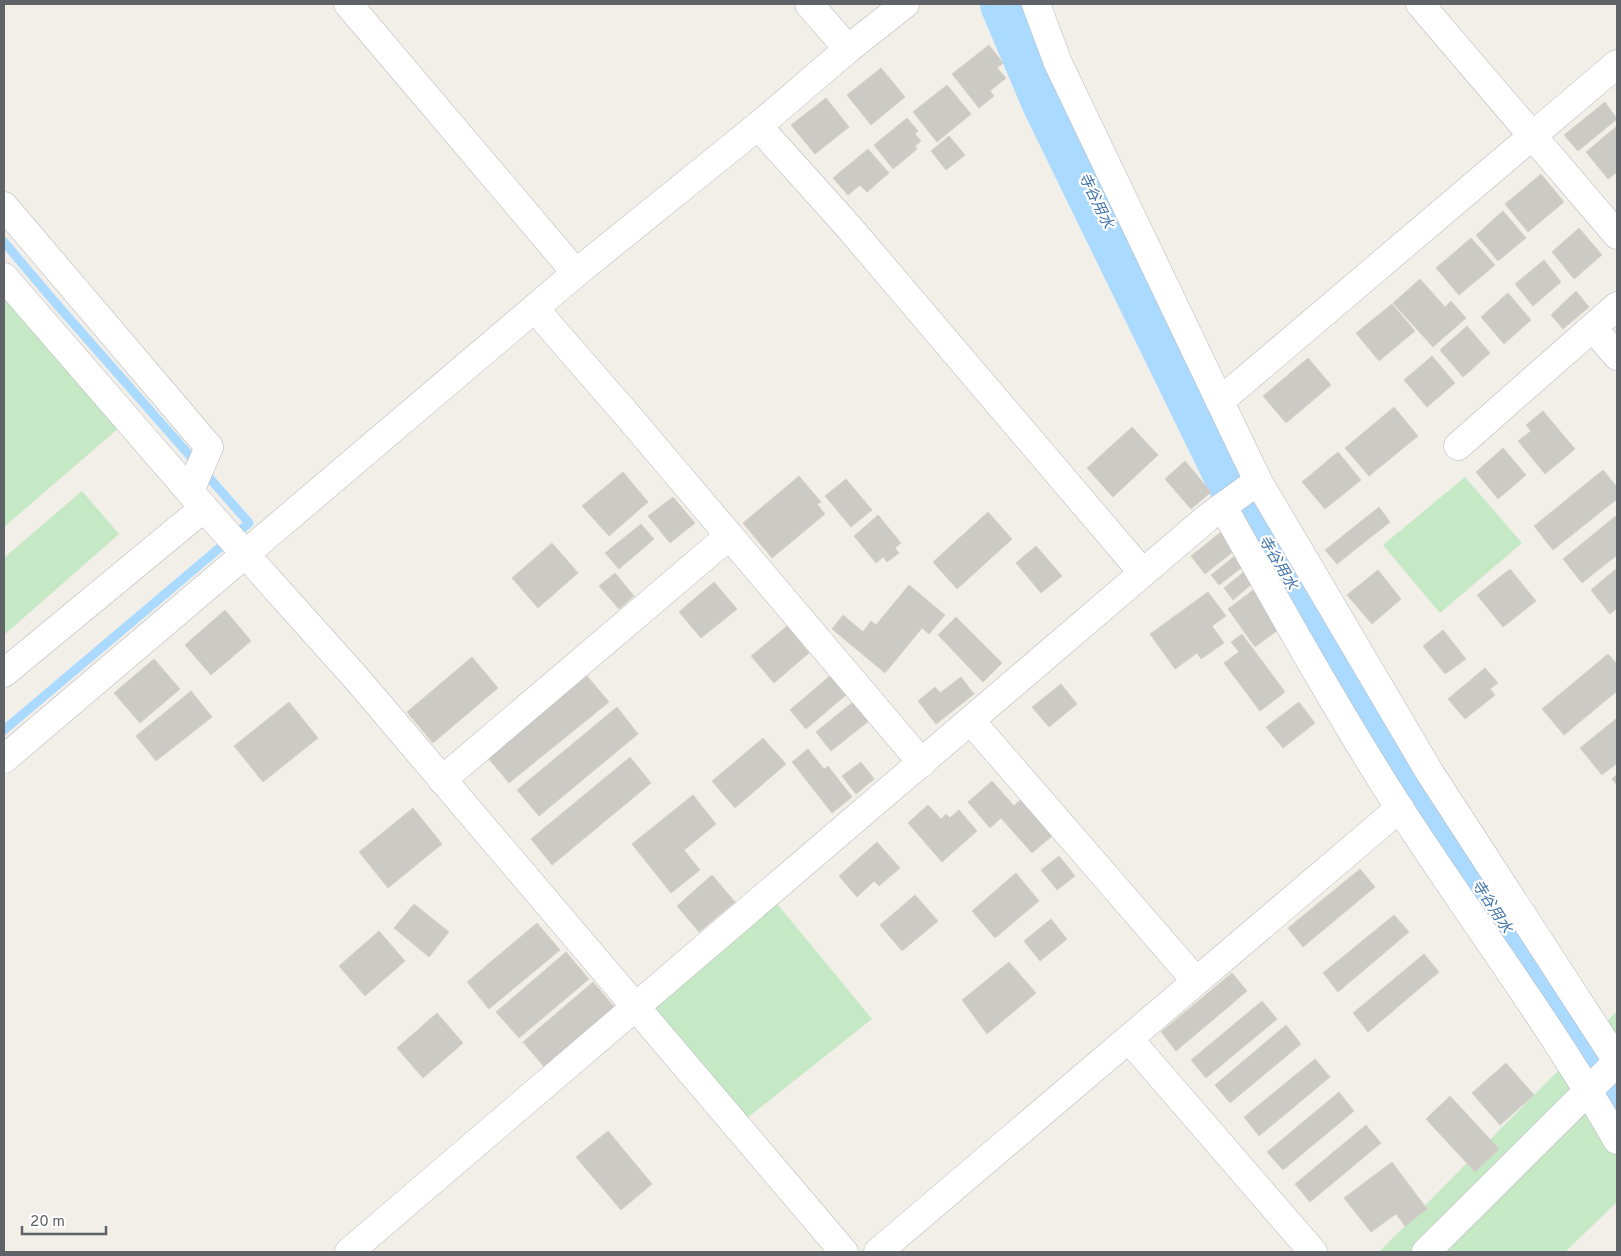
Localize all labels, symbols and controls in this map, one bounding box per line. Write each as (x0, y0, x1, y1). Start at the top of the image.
water label: 寺谷用水 (1073, 170, 1118, 234)
water label: 寺谷用水 (1253, 532, 1302, 595)
water label: 寺谷用水 (1467, 877, 1516, 939)
scale bar (22, 1204, 106, 1236)
text: 20 m (30, 1213, 65, 1232)

